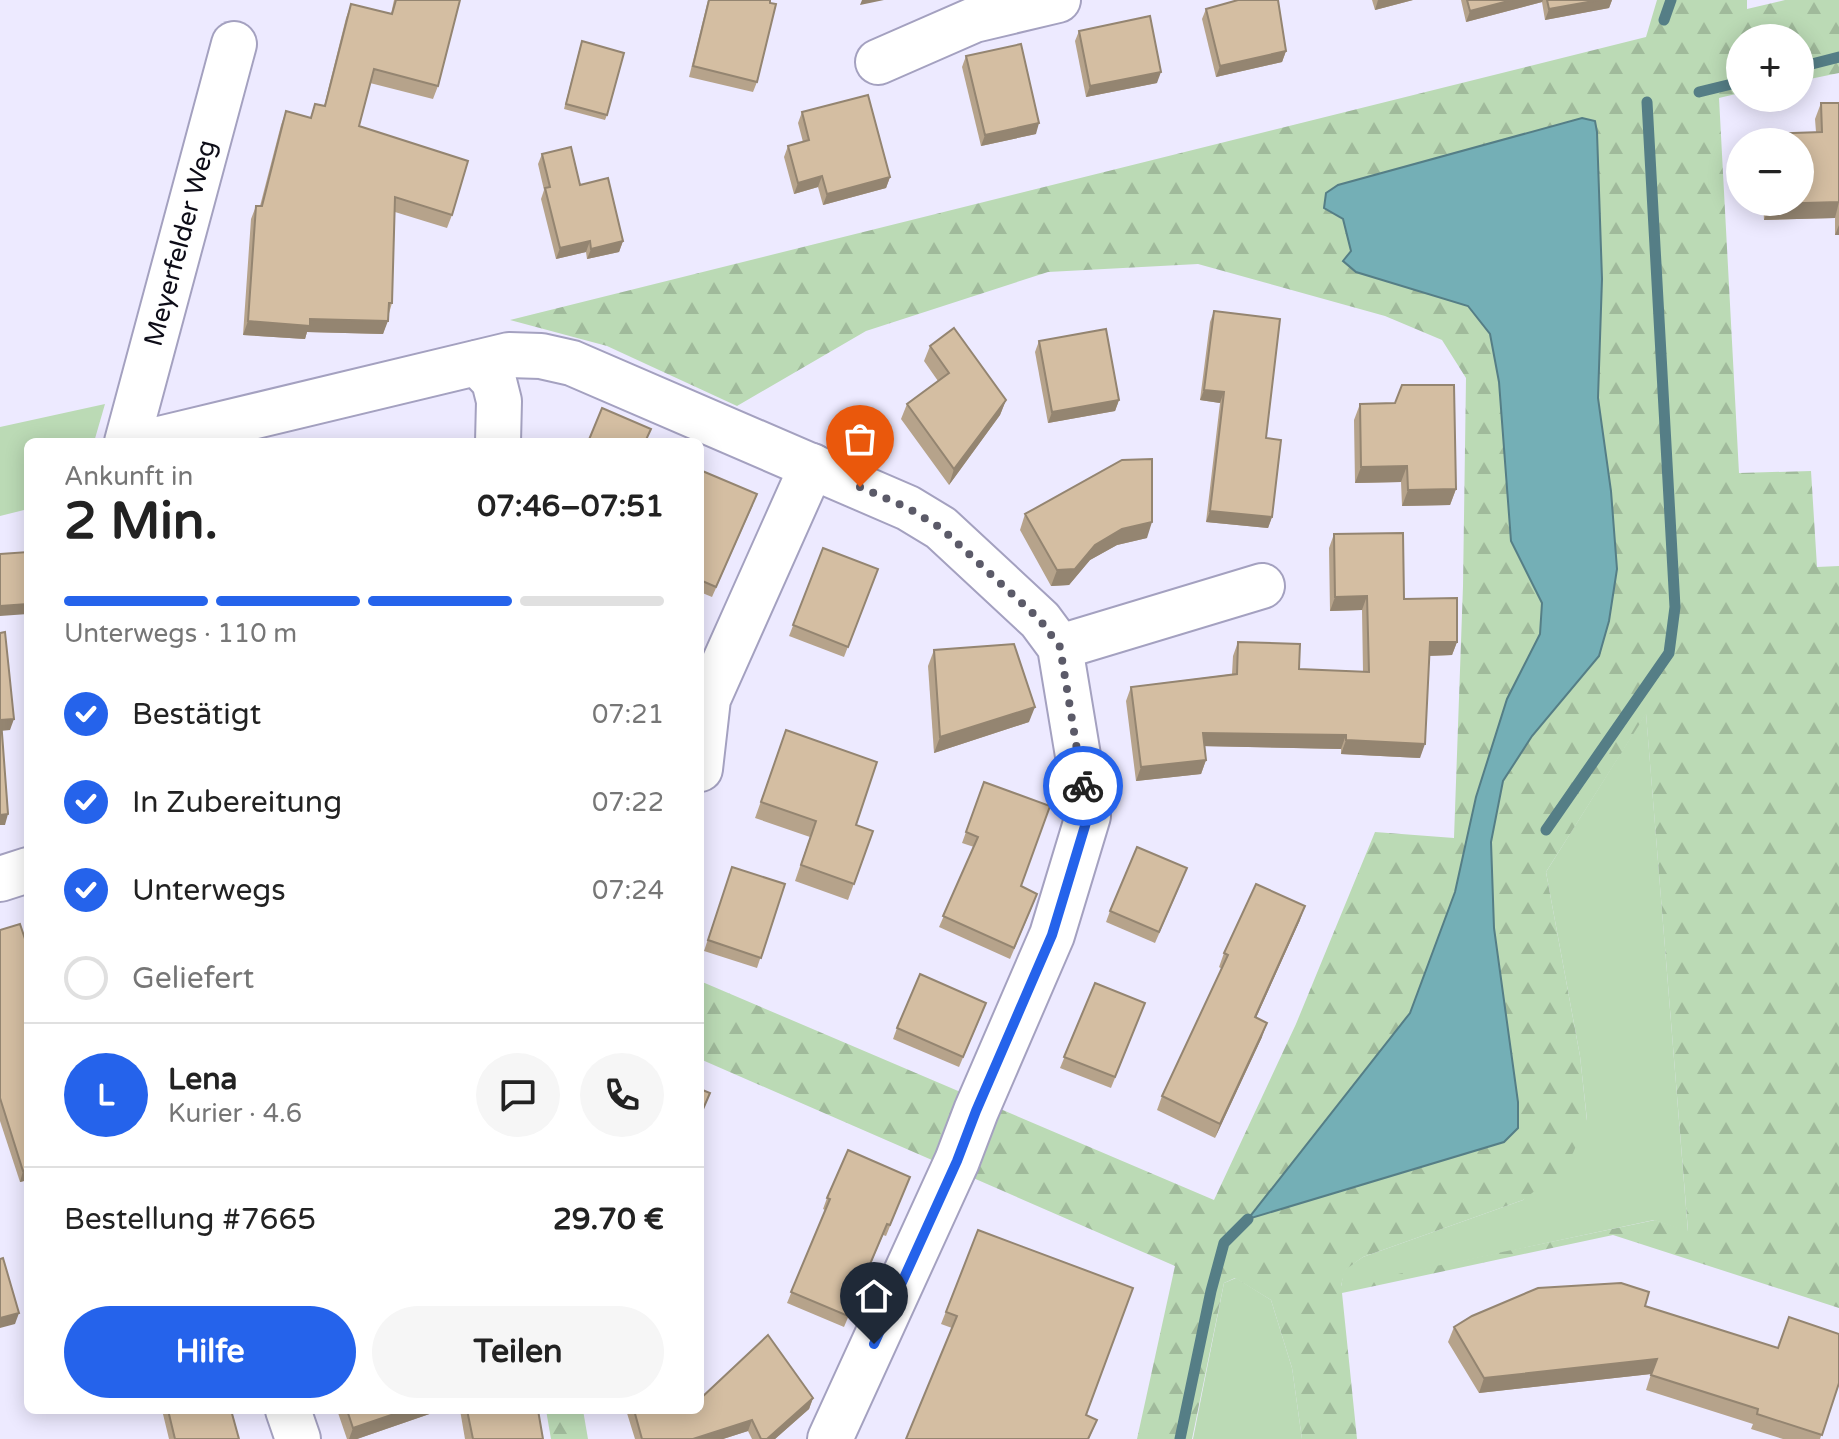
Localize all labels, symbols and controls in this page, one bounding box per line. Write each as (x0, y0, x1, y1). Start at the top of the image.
map controls (1726, 24, 1814, 216)
button: + (1726, 24, 1814, 112)
button: − (1726, 128, 1814, 216)
street label: Meyerfelder Weg (138, 136, 222, 350)
pin (826, 405, 894, 487)
icon: bag (838, 417, 882, 461)
text: Ankunft in (64, 461, 193, 492)
text: 07:46–07:51 (477, 488, 664, 525)
text: 2 Min. (64, 490, 218, 553)
text: Unterwegs · 110 m (64, 618, 297, 649)
icon: check (64, 692, 108, 736)
text: Bestätigt (132, 696, 261, 733)
text: 07:21 (592, 699, 664, 730)
courier (1043, 746, 1123, 826)
icon: bike (1061, 764, 1105, 808)
icon: check (64, 780, 108, 824)
text: In Zubereitung (132, 784, 342, 821)
text: 07:22 (592, 787, 664, 818)
icon: check (64, 868, 108, 912)
text: Unterwegs (132, 872, 286, 909)
text: 07:24 (592, 875, 664, 906)
text: Geliefert (132, 960, 254, 997)
button: chat (476, 1053, 560, 1137)
button: phone (580, 1053, 664, 1137)
text: Lena (168, 1061, 237, 1098)
text: L (97, 1077, 115, 1114)
text: Kurier · 4.6 (168, 1098, 302, 1129)
text: Bestellung #7665 (64, 1201, 316, 1238)
text: 29.70 € (553, 1201, 664, 1238)
pin (840, 1262, 908, 1344)
icon: home (852, 1274, 896, 1318)
button: Hilfe (64, 1306, 356, 1398)
button: Teilen (372, 1306, 664, 1398)

